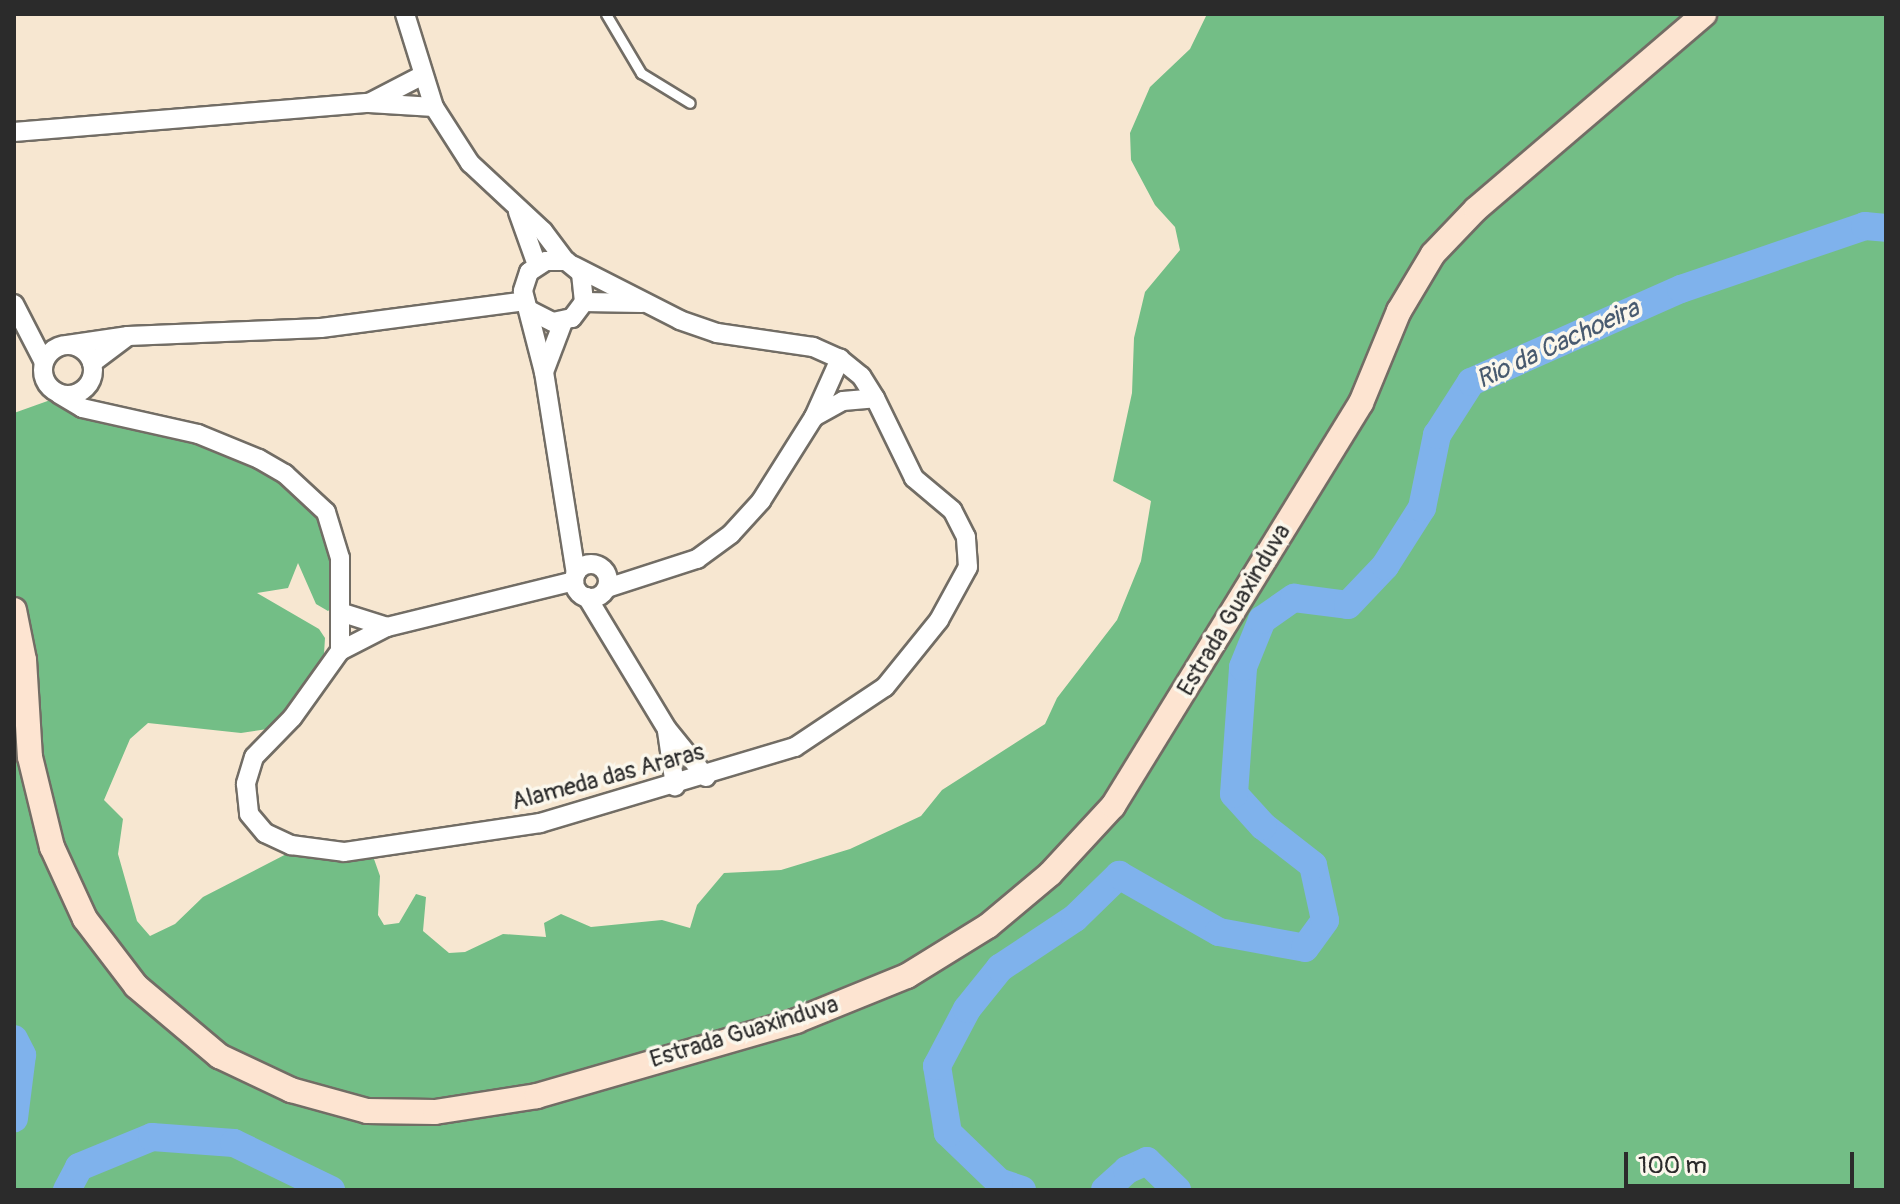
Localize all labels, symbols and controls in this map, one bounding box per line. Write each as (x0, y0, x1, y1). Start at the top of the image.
water label: Rio da Cachoeira (1472, 294, 1644, 396)
street label: Estrada Guaxinduva (1171, 519, 1297, 701)
street label: Alameda das Araras (508, 737, 708, 817)
street label: Estrada Guaxinduva (646, 990, 842, 1074)
scale bar (1628, 1136, 1858, 1186)
text: 100 m (1638, 1151, 1707, 1180)

